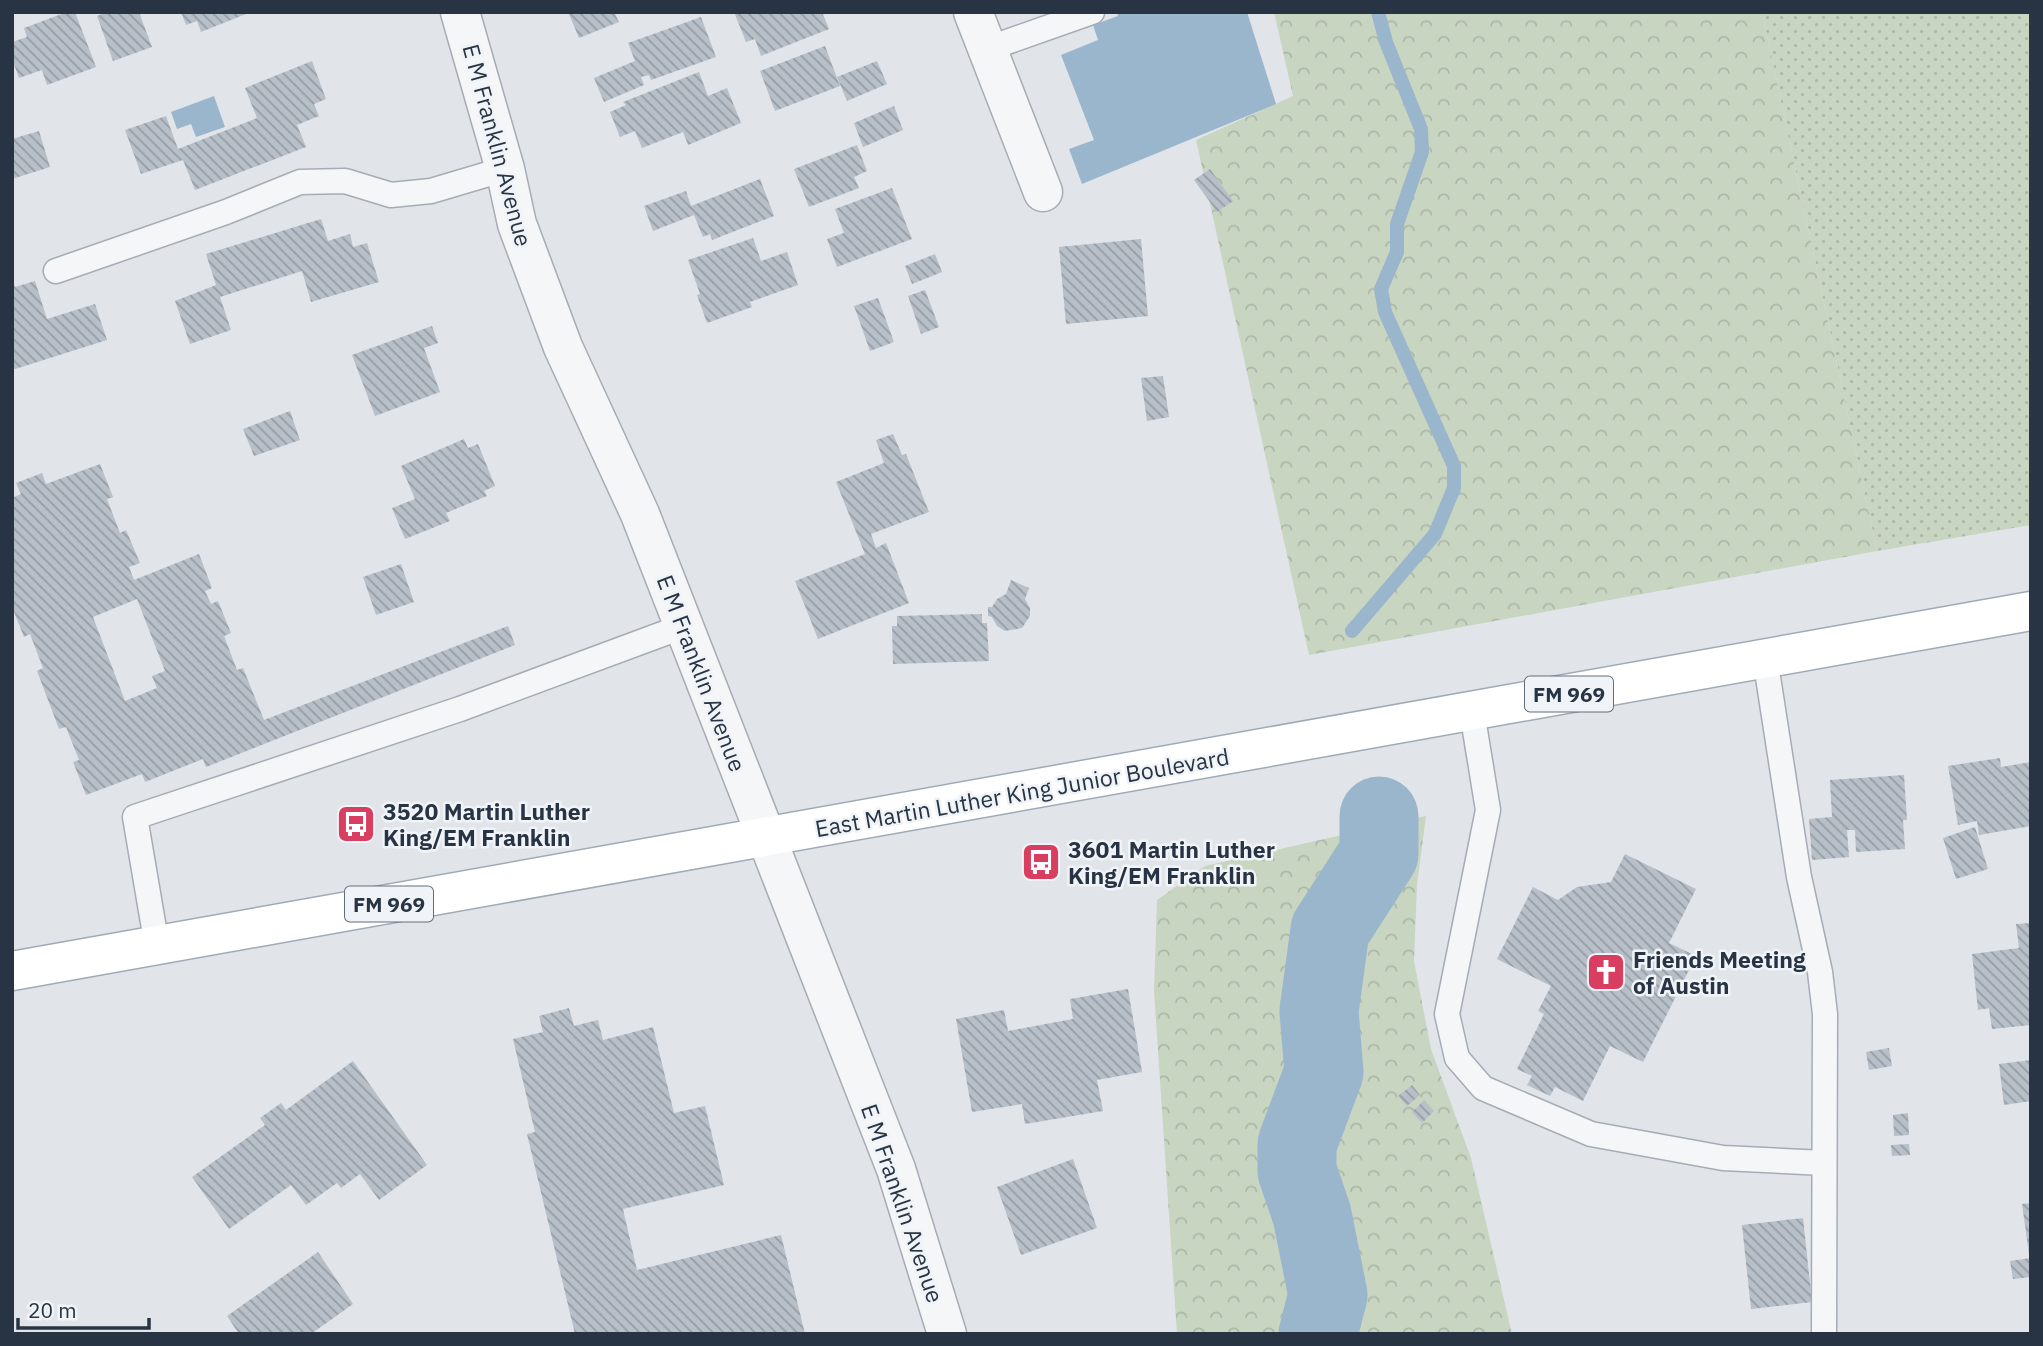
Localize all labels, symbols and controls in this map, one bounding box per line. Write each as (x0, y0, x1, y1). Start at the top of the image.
street label: E M Franklin Avenue (457, 40, 539, 250)
street label: E M Franklin Avenue (651, 570, 753, 776)
road number: FM 969 (1525, 676, 1613, 712)
street label: East Martin Luther King Junior Boulevard (813, 741, 1231, 843)
place label: 3520 Martin Luther King/EM Franklin (383, 796, 590, 852)
bus stop icon: 3520 Martin Luther King/EM Franklin (335, 803, 377, 845)
place label: 3601 Martin Luther King/EM Franklin (1068, 834, 1275, 890)
bus stop icon: 3601 Martin Luther King/EM Franklin (1020, 841, 1062, 883)
road number: FM 969 (345, 886, 433, 922)
place label: Friends Meeting of Austin (1633, 944, 1806, 1000)
church icon: Friends Meeting of Austin (1585, 951, 1627, 993)
street label: E M Franklin Avenue (855, 1100, 951, 1306)
scale bar (18, 1286, 149, 1330)
text: 20 m (28, 1296, 77, 1324)

